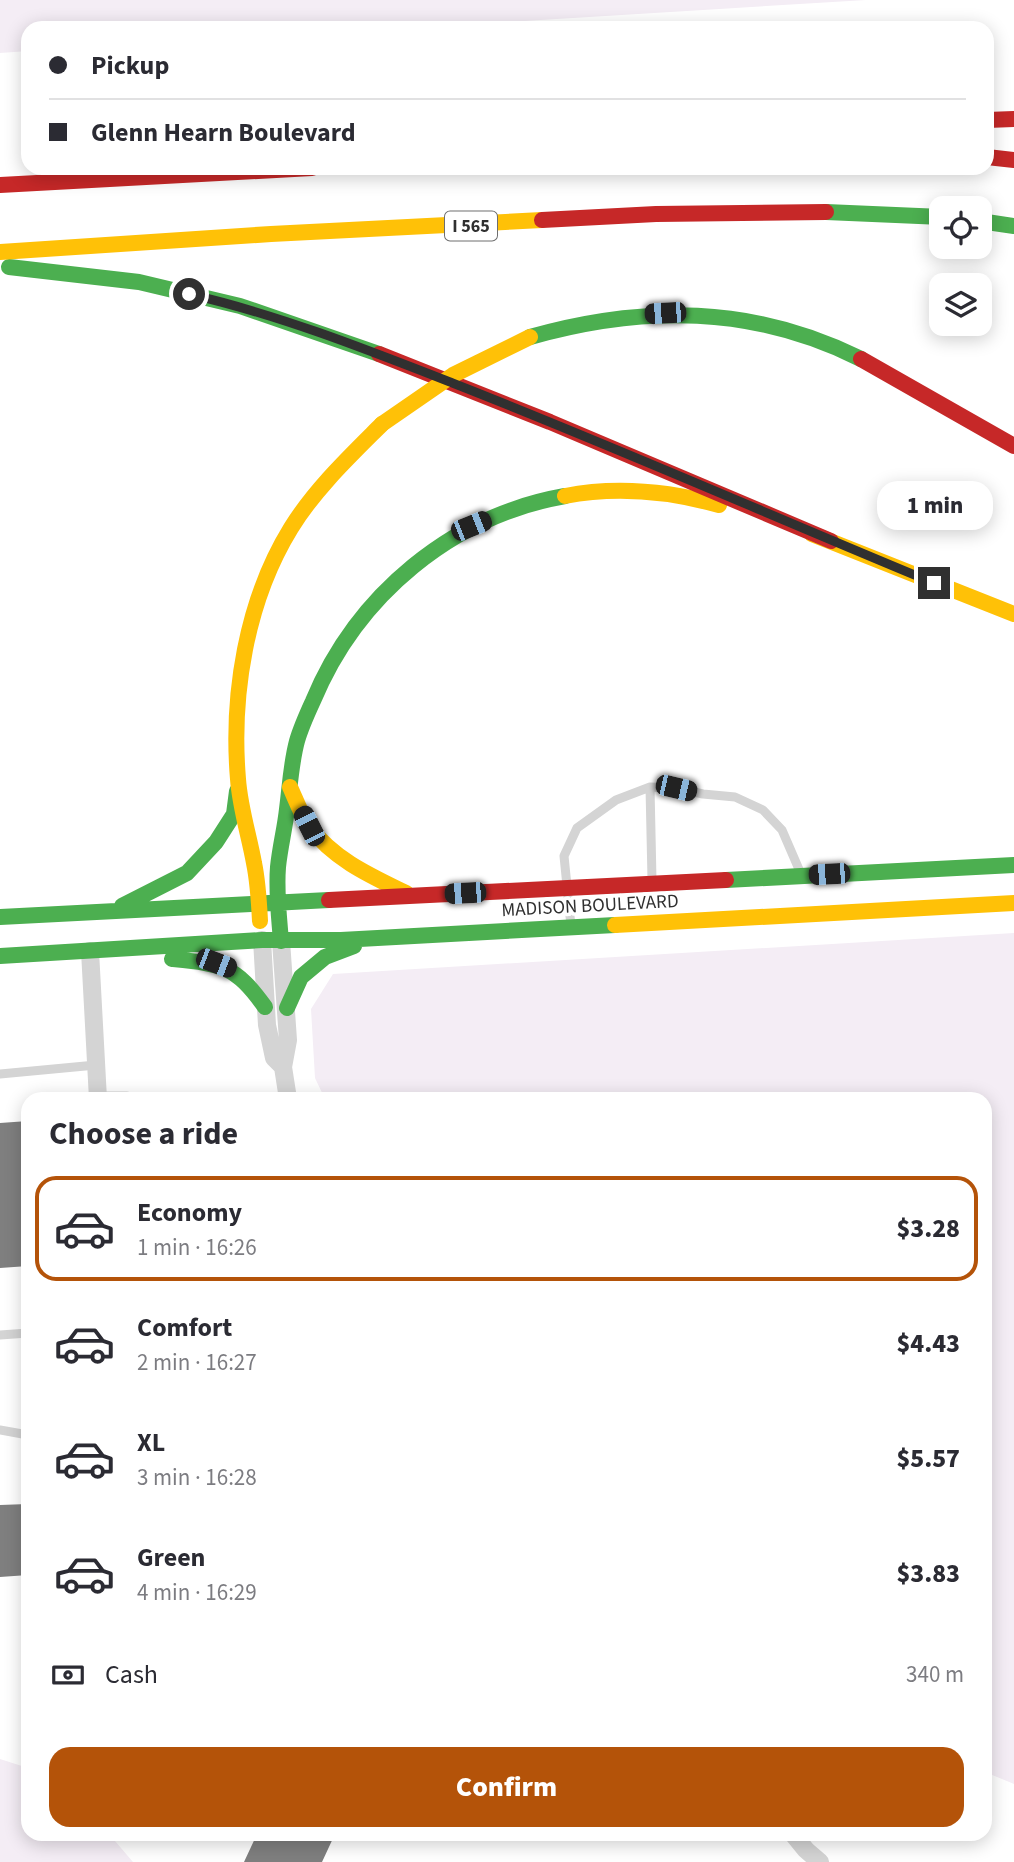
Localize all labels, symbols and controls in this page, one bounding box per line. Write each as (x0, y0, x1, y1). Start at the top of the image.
text: Pickup (91, 47, 169, 84)
text: Glenn Hearn Boulevard (91, 114, 356, 151)
map controls (929, 196, 992, 336)
button: locate (929, 196, 992, 259)
road number: I 565 (445, 211, 497, 240)
button: layers (929, 273, 992, 336)
route start (173, 278, 205, 310)
car (644, 301, 687, 325)
callout: 1 min (876, 482, 992, 530)
text: 1 min (907, 489, 963, 522)
car (448, 508, 495, 544)
route end (918, 567, 950, 599)
car (654, 773, 699, 803)
car (291, 803, 328, 849)
car (808, 862, 851, 886)
car (444, 881, 487, 905)
street label: MADISON BOULEVARD (501, 888, 679, 924)
car (193, 946, 240, 980)
text: Choose a ride (49, 1111, 238, 1157)
text: Economy (137, 1194, 242, 1231)
icon: car (53, 1197, 116, 1260)
text: $3.28 (896, 1210, 960, 1247)
text: 1 min · 16:26 (137, 1231, 257, 1264)
text: Comfort (137, 1309, 232, 1346)
icon: car (53, 1312, 116, 1375)
text: $4.43 (896, 1325, 960, 1362)
text: 2 min · 16:27 (137, 1346, 257, 1379)
text: XL (137, 1424, 165, 1461)
icon: car (53, 1427, 116, 1490)
text: $5.57 (896, 1440, 960, 1477)
text: 3 min · 16:28 (137, 1461, 257, 1494)
text: Green (137, 1539, 205, 1576)
icon: car (53, 1542, 116, 1605)
text: $3.83 (896, 1555, 960, 1592)
text: 4 min · 16:29 (137, 1576, 257, 1609)
icon: cash (49, 1656, 87, 1694)
text: Cash (105, 1656, 158, 1693)
text: 340 m (906, 1658, 964, 1691)
button: Confirm (49, 1747, 964, 1827)

